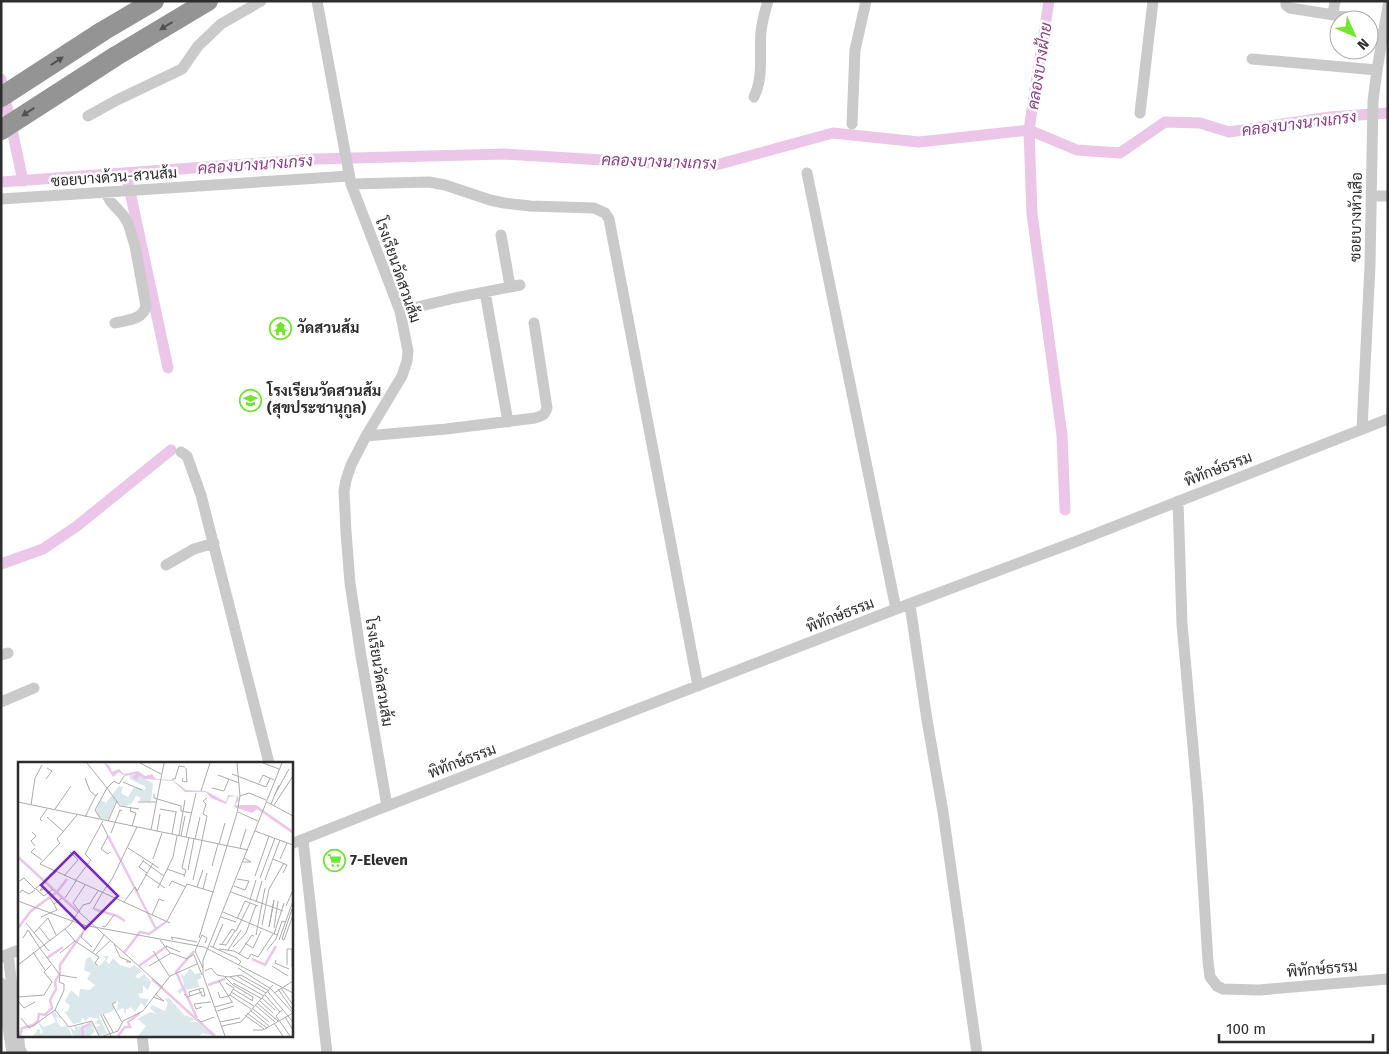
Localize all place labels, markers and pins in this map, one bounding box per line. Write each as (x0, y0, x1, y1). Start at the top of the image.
temple icon: วัดสวนส้ม (269, 316, 293, 340)
place label: วัดสวนส้ม (297, 318, 359, 337)
place label: โรงเรียนวัดสวนส้ม (สุขประชานุกูล) (266, 380, 381, 419)
school or university icon: โรงเรียนวัดสวนส้ม (สุขประชานุกูล) (239, 388, 263, 412)
supermarket icon: 7-Eleven (322, 848, 346, 872)
place label: 7-Eleven (350, 851, 408, 869)

